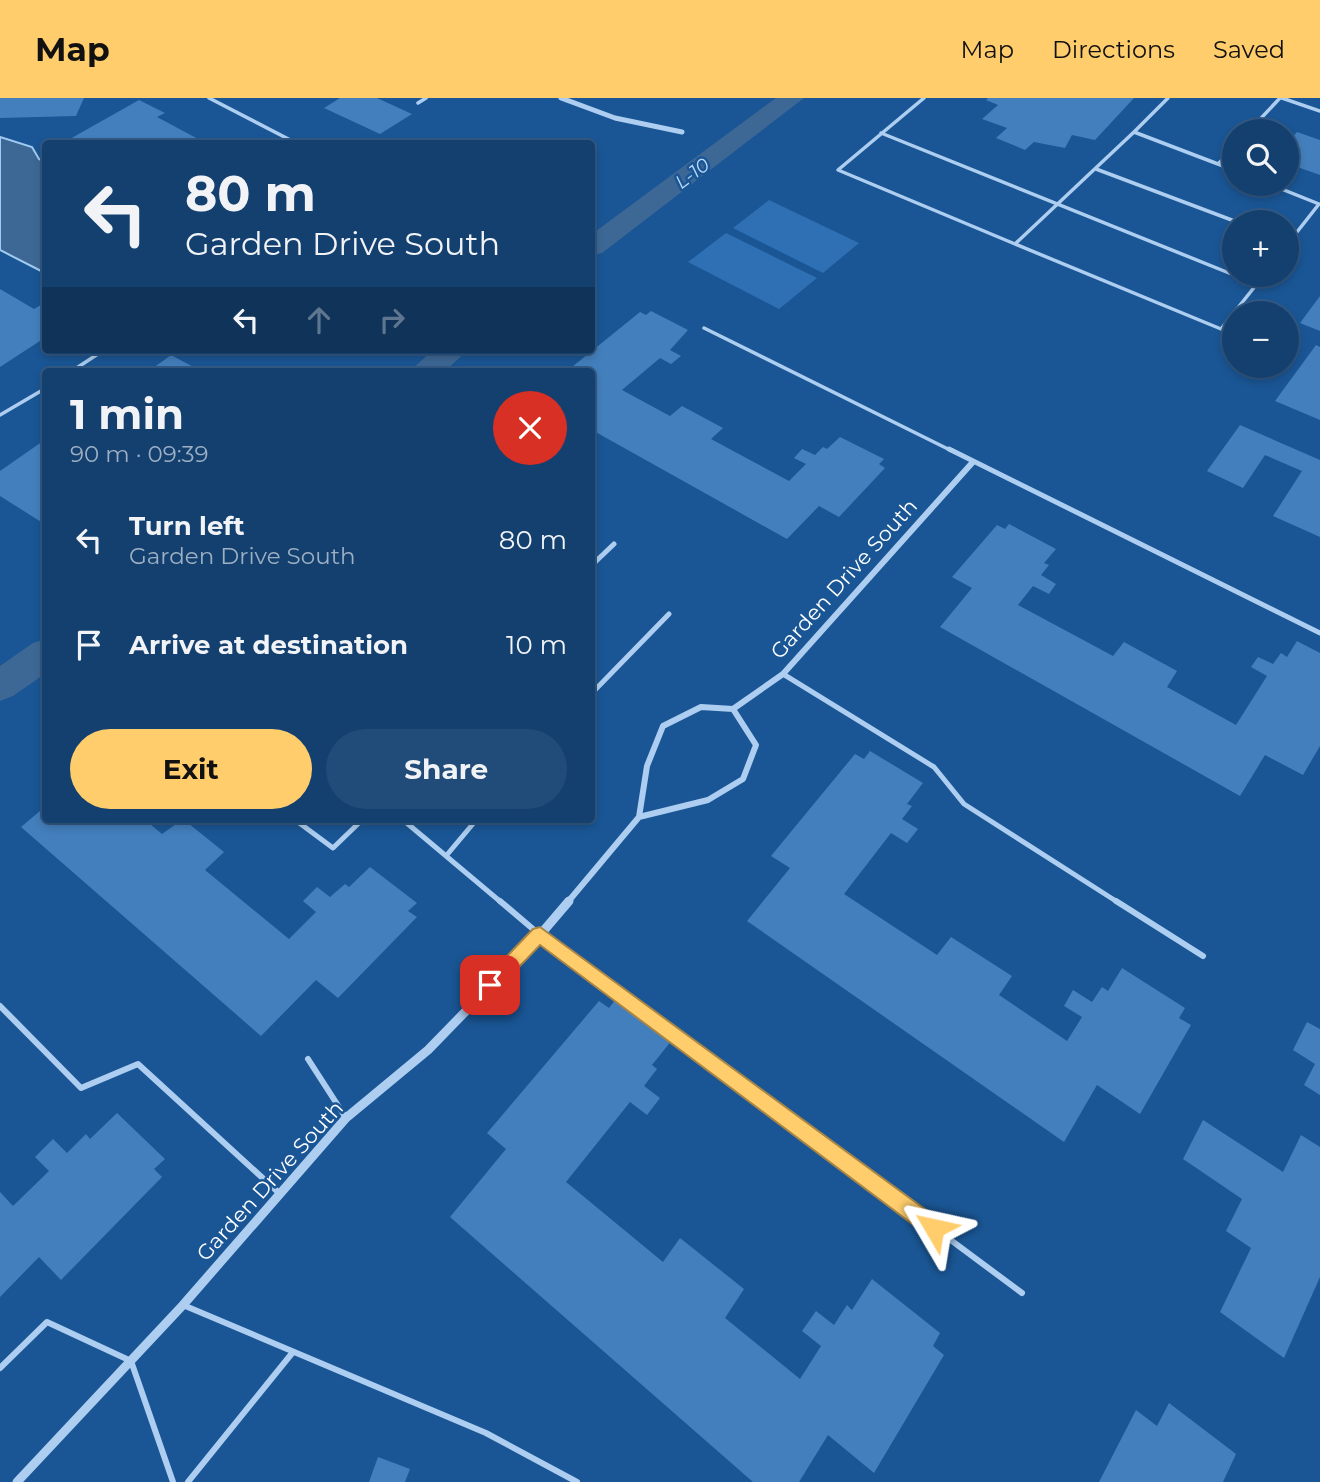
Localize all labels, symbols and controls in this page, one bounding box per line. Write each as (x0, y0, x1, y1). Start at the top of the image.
text: Map (35, 29, 110, 69)
text: Map (961, 35, 1014, 64)
text: Directions (1052, 35, 1175, 64)
text: Saved (1213, 35, 1285, 64)
map controls (1222, 119, 1299, 378)
button: search (1222, 119, 1299, 196)
water label: L-10 (670, 153, 714, 194)
text: 80 m (185, 164, 316, 223)
icon: left (70, 168, 161, 259)
button: + (1222, 210, 1299, 287)
text: Garden Drive South (185, 224, 500, 263)
icon: left (227, 301, 265, 339)
icon: ahead (300, 301, 338, 339)
icon: right (373, 301, 411, 339)
button: − (1222, 301, 1299, 378)
text: 1 min (70, 388, 184, 440)
button: close (493, 391, 567, 465)
text: 90 m · 09:39 (70, 440, 209, 468)
street label: Garden Drive South (765, 493, 922, 664)
text: Turn left (129, 510, 245, 542)
icon: left (70, 521, 108, 559)
text: 80 m (499, 524, 567, 556)
text: Garden Drive South (129, 542, 356, 570)
icon: arrive (70, 626, 108, 664)
text: Arrive at destination (129, 629, 408, 661)
text: 10 m (506, 629, 567, 661)
button: Exit (70, 729, 312, 809)
button: Share (326, 729, 567, 809)
pin (460, 955, 520, 1015)
icon: arrive (471, 966, 509, 1004)
street label: Garden Drive South (191, 1095, 348, 1266)
position arrow (897, 1191, 971, 1265)

